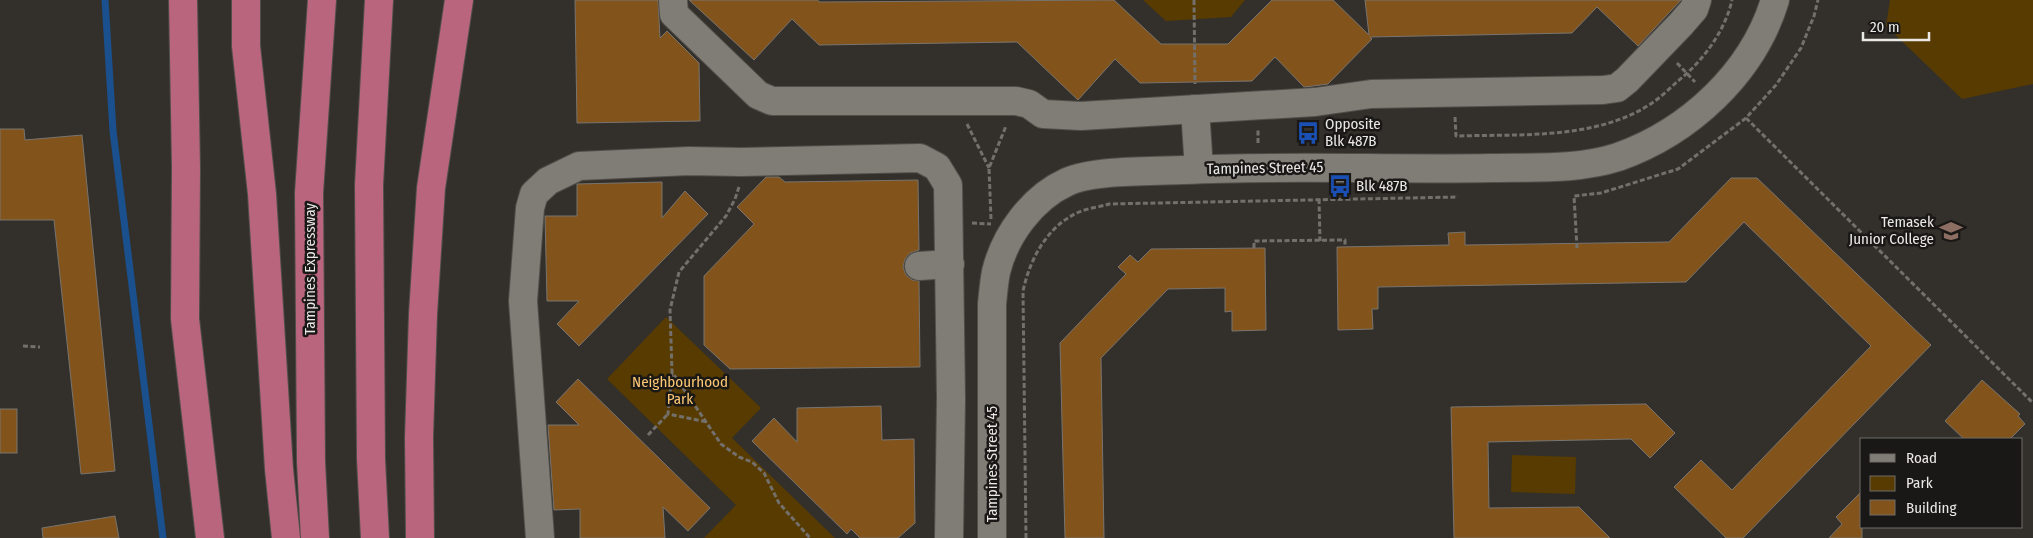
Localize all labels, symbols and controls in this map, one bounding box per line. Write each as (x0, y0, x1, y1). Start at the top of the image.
scale bar (1863, 10, 1929, 42)
text: 20 m (1870, 18, 1900, 36)
place label: Opposite Blk 487B (1325, 115, 1381, 150)
bus stop icon: Opposite Blk 487B (1295, 120, 1321, 146)
street label: Tampines Street 45 (1207, 158, 1324, 178)
bus stop icon: Blk 487B (1327, 173, 1353, 199)
place label: Blk 487B (1356, 177, 1408, 195)
street label: Tampines Expressway (301, 203, 319, 335)
place label: Temasek Junior College (1849, 213, 1934, 248)
school or university icon: Temasek Junior College (1938, 218, 1964, 244)
park label: Neighbourhood Park (632, 373, 728, 408)
street label: Tampines Street 45 (983, 406, 1001, 522)
legend (1860, 438, 2023, 528)
text: Road (1906, 449, 1937, 467)
text: Park (1906, 474, 1933, 492)
text: Building (1906, 499, 1957, 517)

